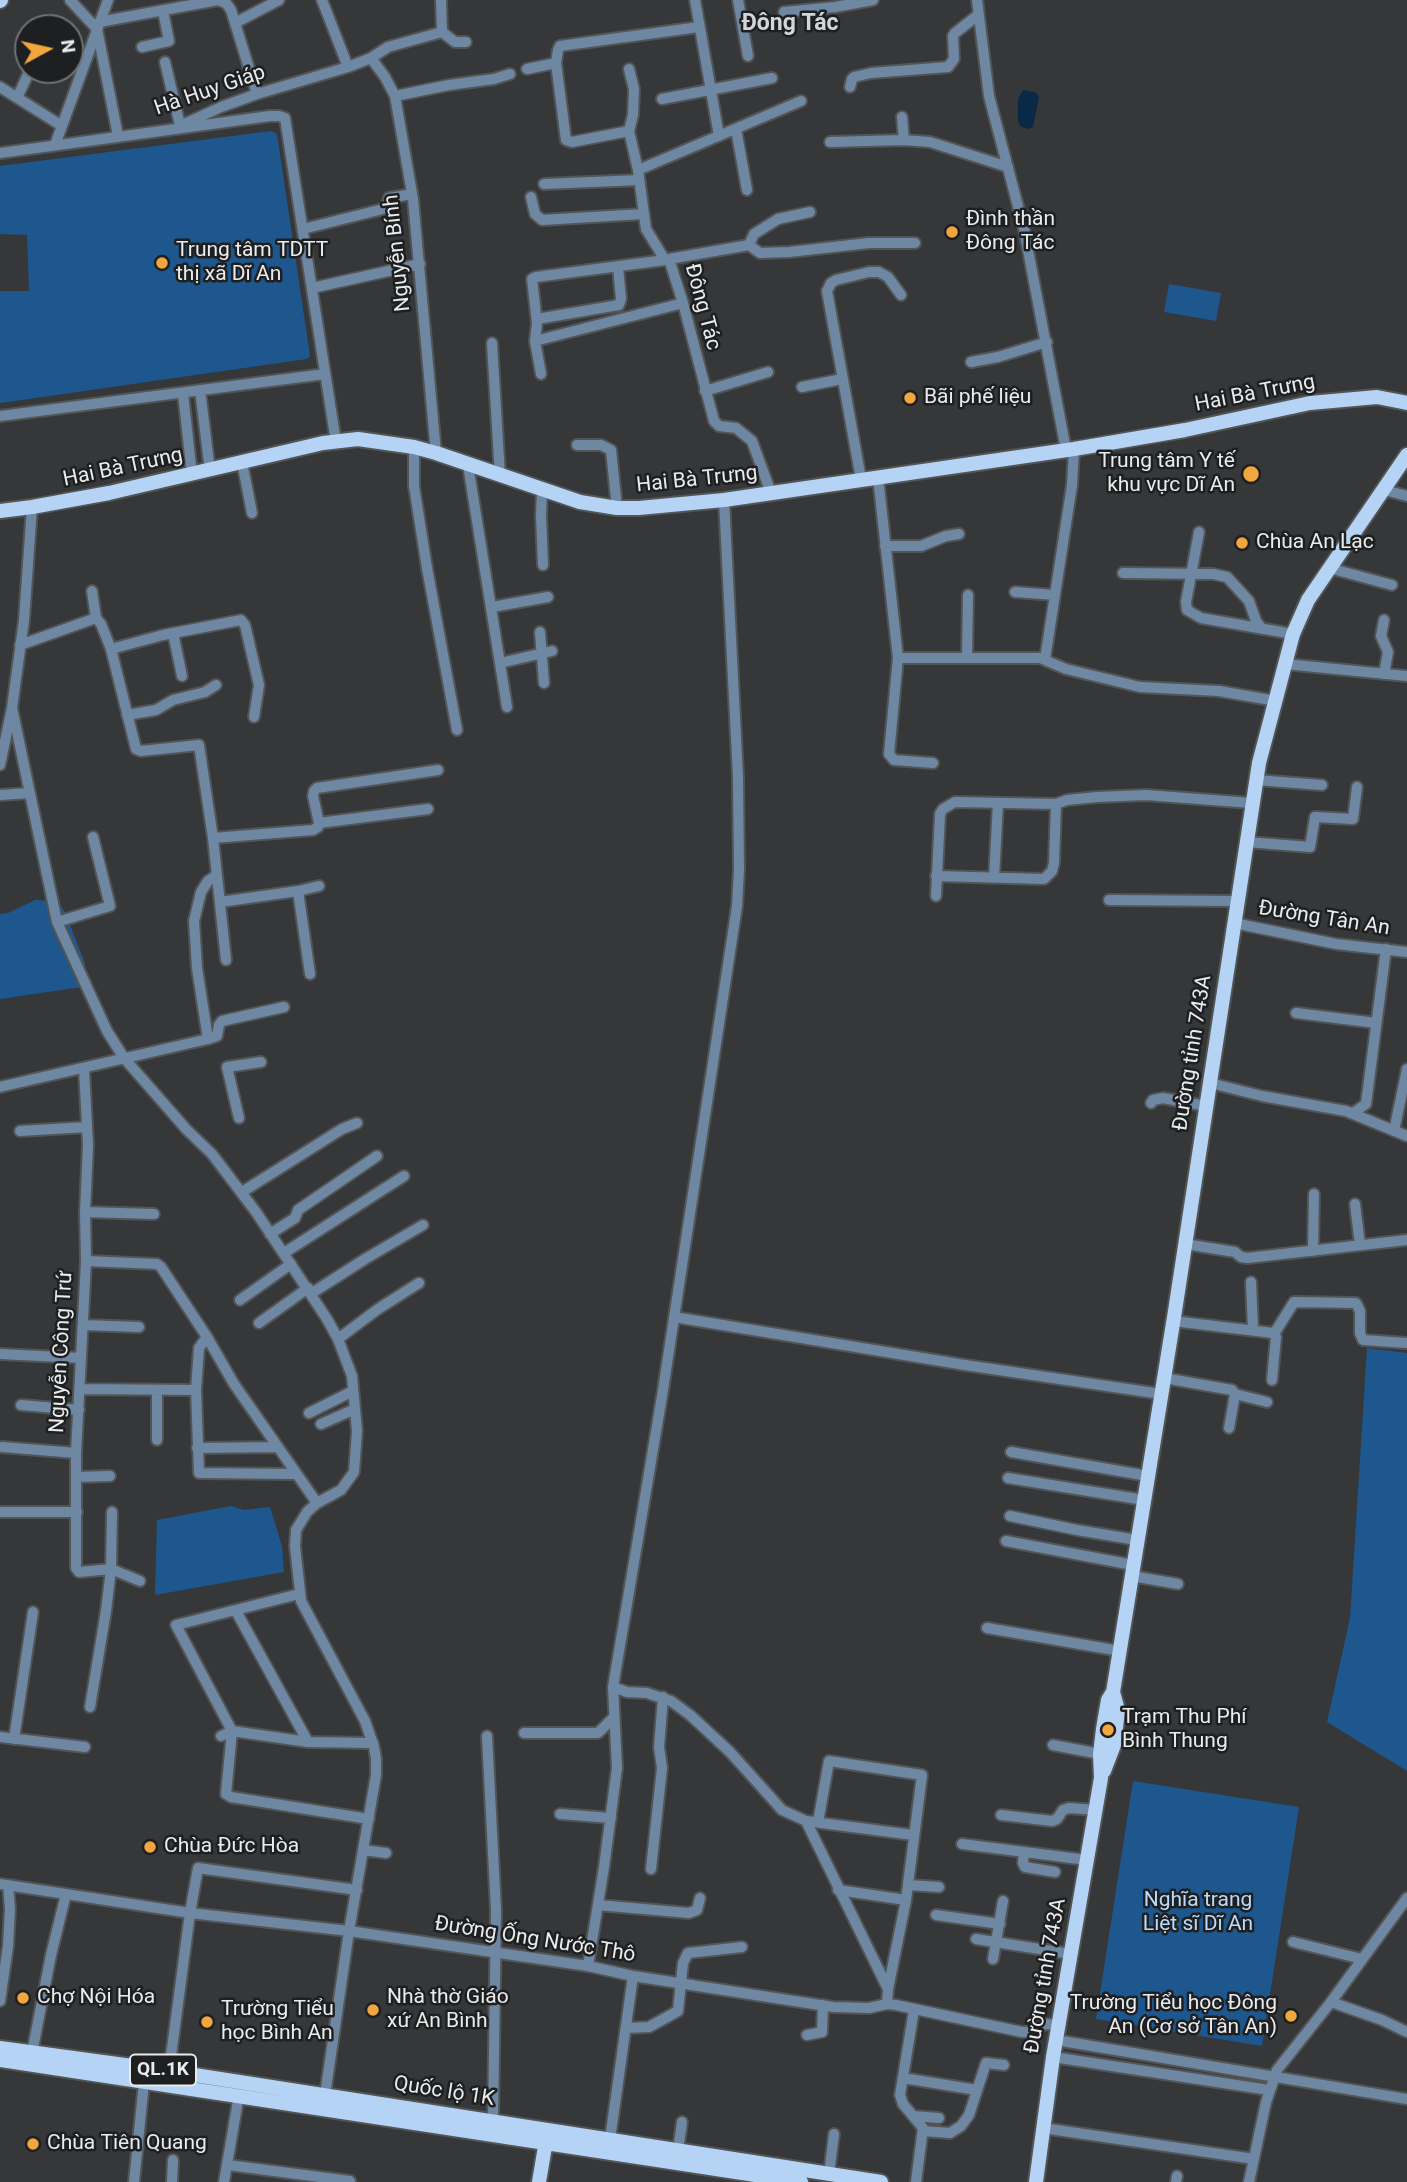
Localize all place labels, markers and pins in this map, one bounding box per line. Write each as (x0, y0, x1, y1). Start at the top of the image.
place label: Đình thần Đông Tác (966, 207, 1055, 257)
marker: Đình thần Đông Tác (944, 224, 960, 240)
place label: Trung tâm TDTT thị xã Dĩ An (176, 238, 328, 288)
marker: Trung tâm TDTT thị xã Dĩ An (154, 255, 170, 271)
place label: Bãi phế liệu (924, 385, 1031, 411)
marker: Bãi phế liệu (902, 390, 918, 406)
place label: Trung tâm Y tế khu vực Dĩ An (1098, 449, 1235, 499)
marker: Trung tâm Y tế khu vực Dĩ An (1241, 464, 1261, 484)
place label: Chùa An Lạc (1256, 530, 1374, 556)
marker: Chùa An Lạc (1234, 535, 1250, 551)
place label: Trạm Thu Phí Bình Thung (1122, 1705, 1246, 1755)
marker: Trạm Thu Phí Bình Thung (1100, 1722, 1116, 1738)
place label: Chùa Đức Hòa (164, 1834, 299, 1860)
marker: Chùa Đức Hòa (142, 1839, 158, 1855)
place label: Chợ Nội Hóa (37, 1985, 155, 2011)
place label: Nhà thờ Giáo xứ An Bình (387, 1985, 509, 2035)
marker: Chợ Nội Hóa (15, 1990, 31, 2006)
place label: Trường Tiểu học Đông An (Cơ sở Tân An) (1070, 1991, 1277, 2041)
place label: Trường Tiểu học Bình An (221, 1997, 334, 2047)
marker: Nhà thờ Giáo xứ An Bình (365, 2002, 381, 2018)
marker: Trường Tiểu học Đông An (Cơ sở Tân An) (1283, 2008, 1299, 2024)
marker: Trường Tiểu học Bình An (199, 2014, 215, 2030)
place label: Chùa Tiên Quang (47, 2131, 207, 2157)
marker: Chùa Tiên Quang (25, 2136, 41, 2152)

